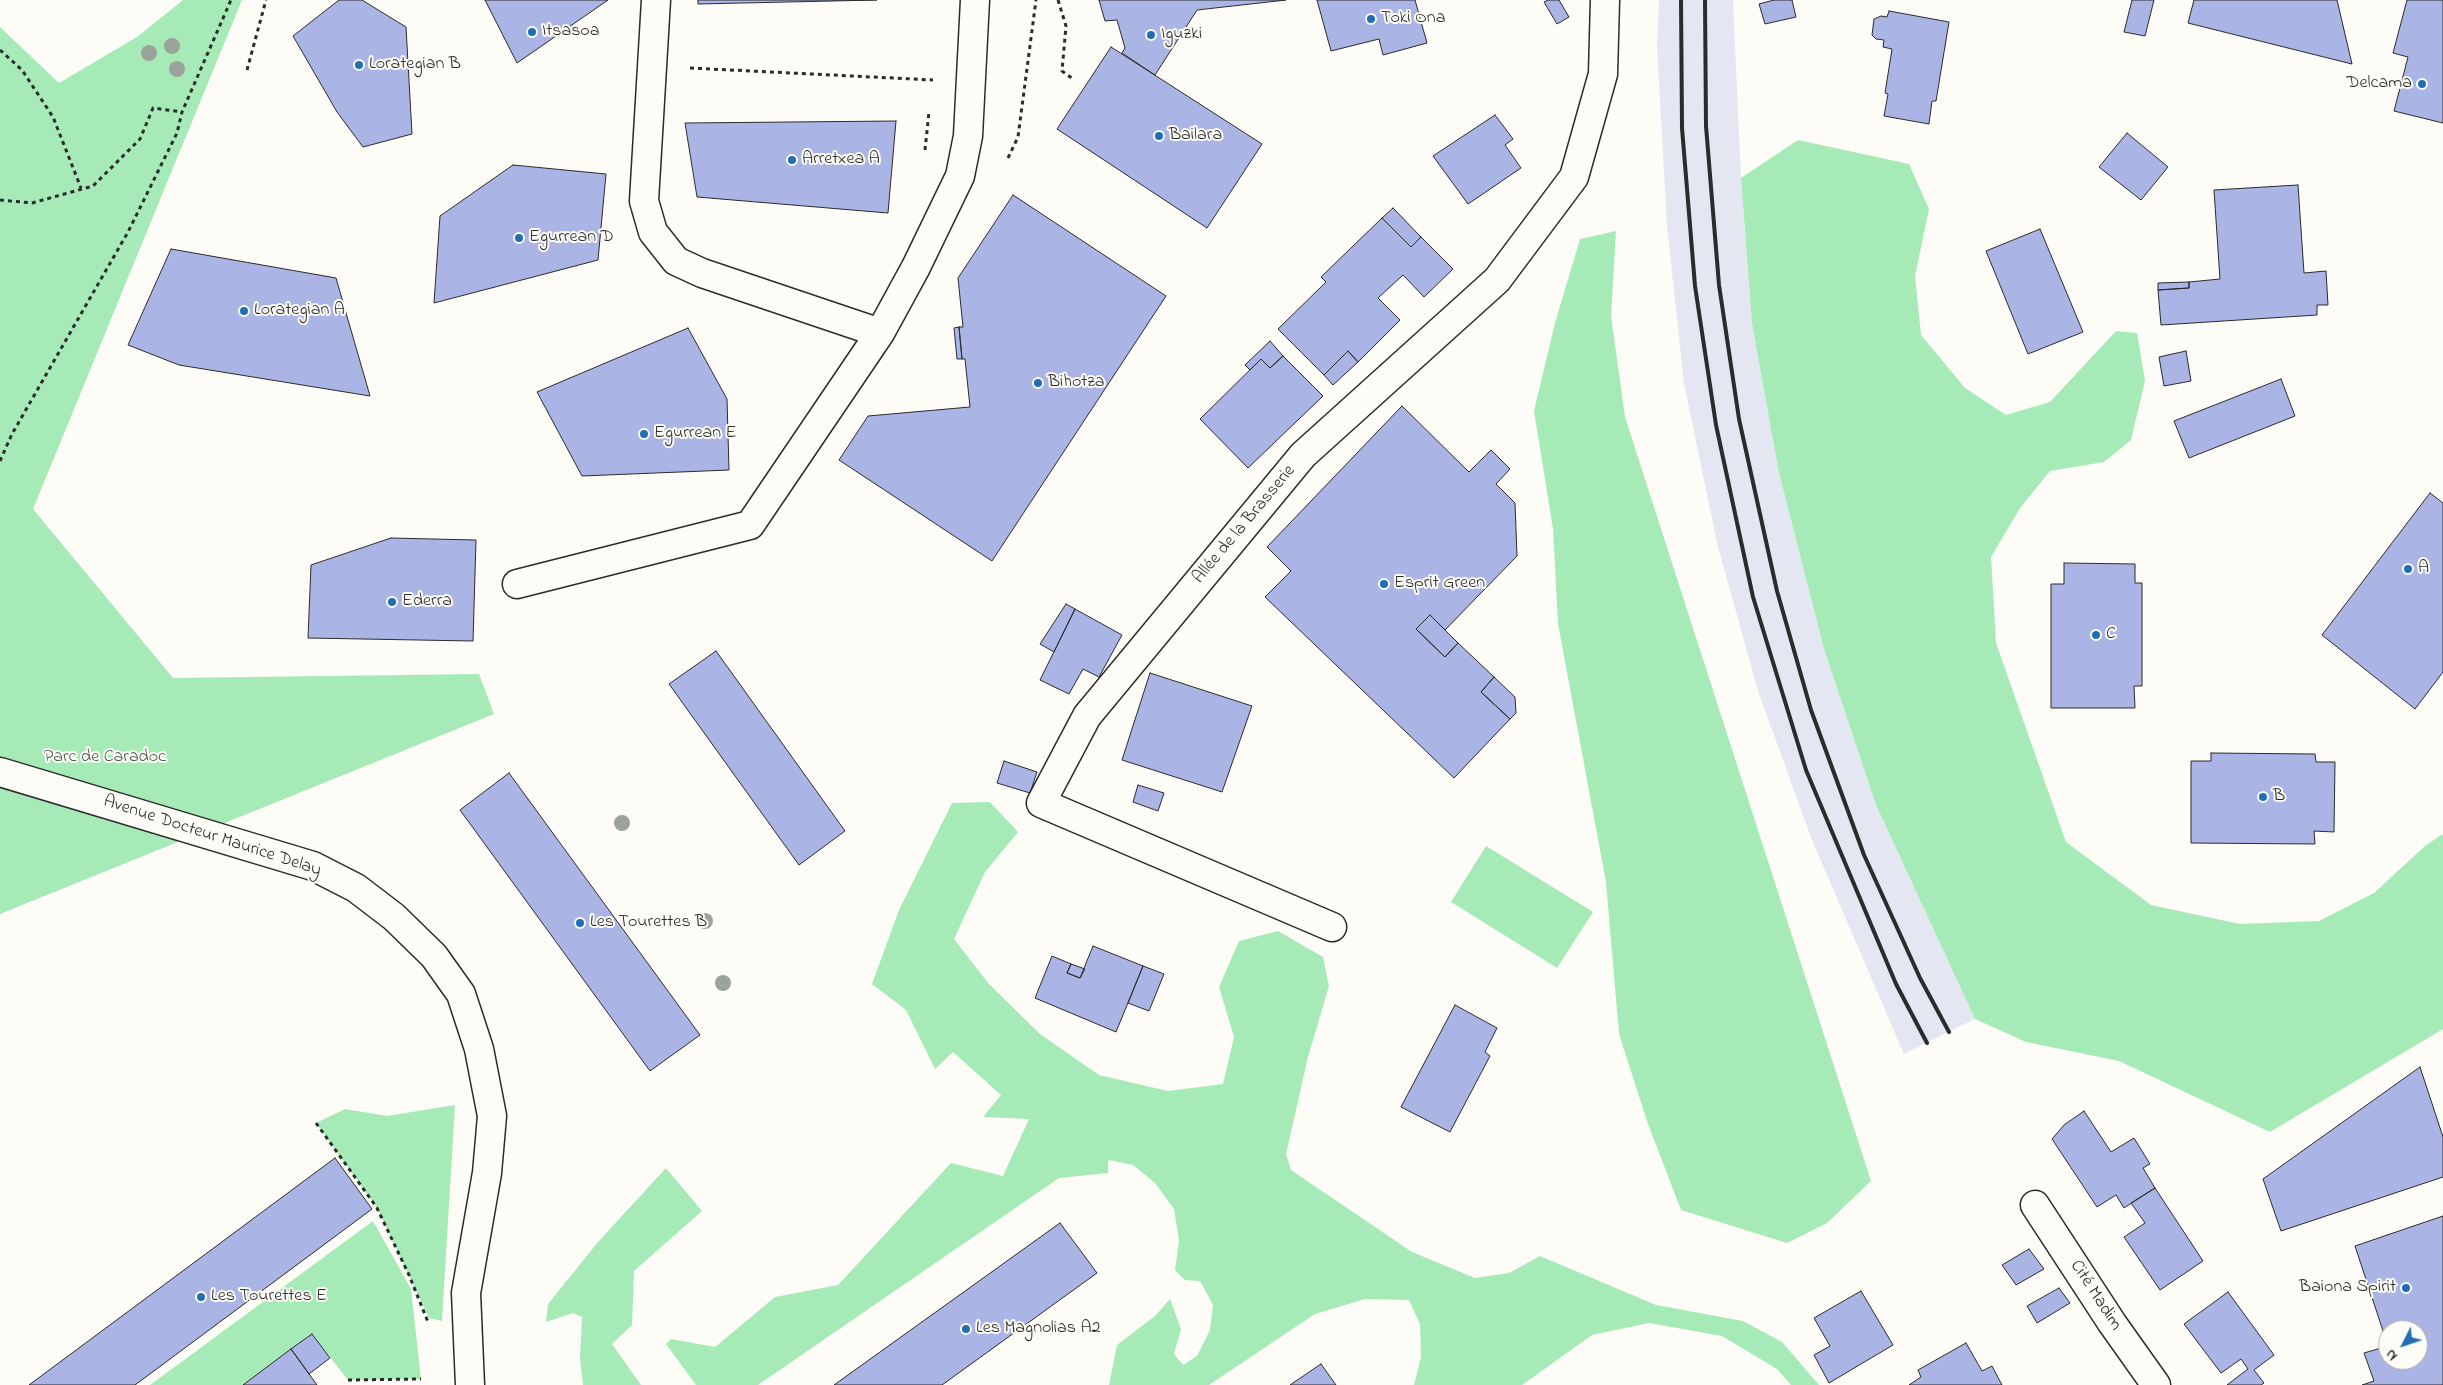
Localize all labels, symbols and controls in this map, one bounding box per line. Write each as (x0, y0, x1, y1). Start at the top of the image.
place label: Toki Ona (1381, 8, 1445, 30)
marker: Toki Ona (1365, 13, 1377, 25)
place label: Itsasoa (542, 21, 599, 43)
place label: Iguzki (1161, 24, 1202, 46)
marker: Itsasoa (526, 26, 538, 38)
marker: Iguzki (1145, 29, 1157, 41)
place label: Lorategian B (369, 54, 461, 76)
marker: Lorategian B (353, 59, 365, 71)
place label: Delcama (2346, 73, 2412, 95)
marker: Delcama (2416, 78, 2428, 90)
place label: Bailara (1169, 125, 1222, 147)
marker: Bailara (1153, 130, 1165, 142)
place label: Arretxea A (802, 149, 880, 171)
marker: Arretxea A (786, 154, 798, 166)
place label: Egurrean D (529, 227, 614, 249)
marker: Egurrean D (513, 232, 525, 244)
place label: Lorategian A (254, 300, 345, 322)
marker: Lorategian A (238, 305, 250, 317)
place label: Bihotza (1048, 372, 1105, 394)
marker: Bihotza (1032, 377, 1044, 389)
place label: Egurrean E (654, 423, 736, 445)
marker: Egurrean E (638, 428, 650, 440)
street label: Allée de la Brasserie (1189, 461, 1301, 589)
place label: A (2418, 558, 2429, 580)
marker: A (2402, 563, 2414, 575)
place label: Esprit Green (1394, 573, 1485, 595)
marker: Esprit Green (1378, 578, 1390, 590)
place label: Ederra (402, 591, 452, 613)
marker: Ederra (386, 596, 398, 608)
place label: C (2106, 624, 2116, 646)
marker: C (2090, 629, 2102, 641)
park label: Parc de Caradoc (44, 747, 166, 769)
place label: B (2273, 786, 2285, 808)
marker: B (2257, 791, 2269, 803)
street label: Avenue Docteur Maurice Delay (100, 792, 324, 882)
place label: Les Tourettes B (590, 912, 707, 934)
marker: Les Tourettes B (574, 917, 586, 929)
street label: Cité Madim (2064, 1257, 2126, 1335)
place label: Baiona Spirit (2299, 1277, 2396, 1299)
marker: Baiona Spirit (2400, 1282, 2412, 1294)
place label: Les Tourettes E (211, 1286, 327, 1308)
marker: Les Tourettes E (195, 1291, 207, 1303)
place label: Les Magnolias A2 (976, 1318, 1101, 1340)
north arrow (2378, 1320, 2428, 1370)
marker: Les Magnolias A2 (960, 1323, 972, 1335)
text: N (2381, 1344, 2403, 1365)

